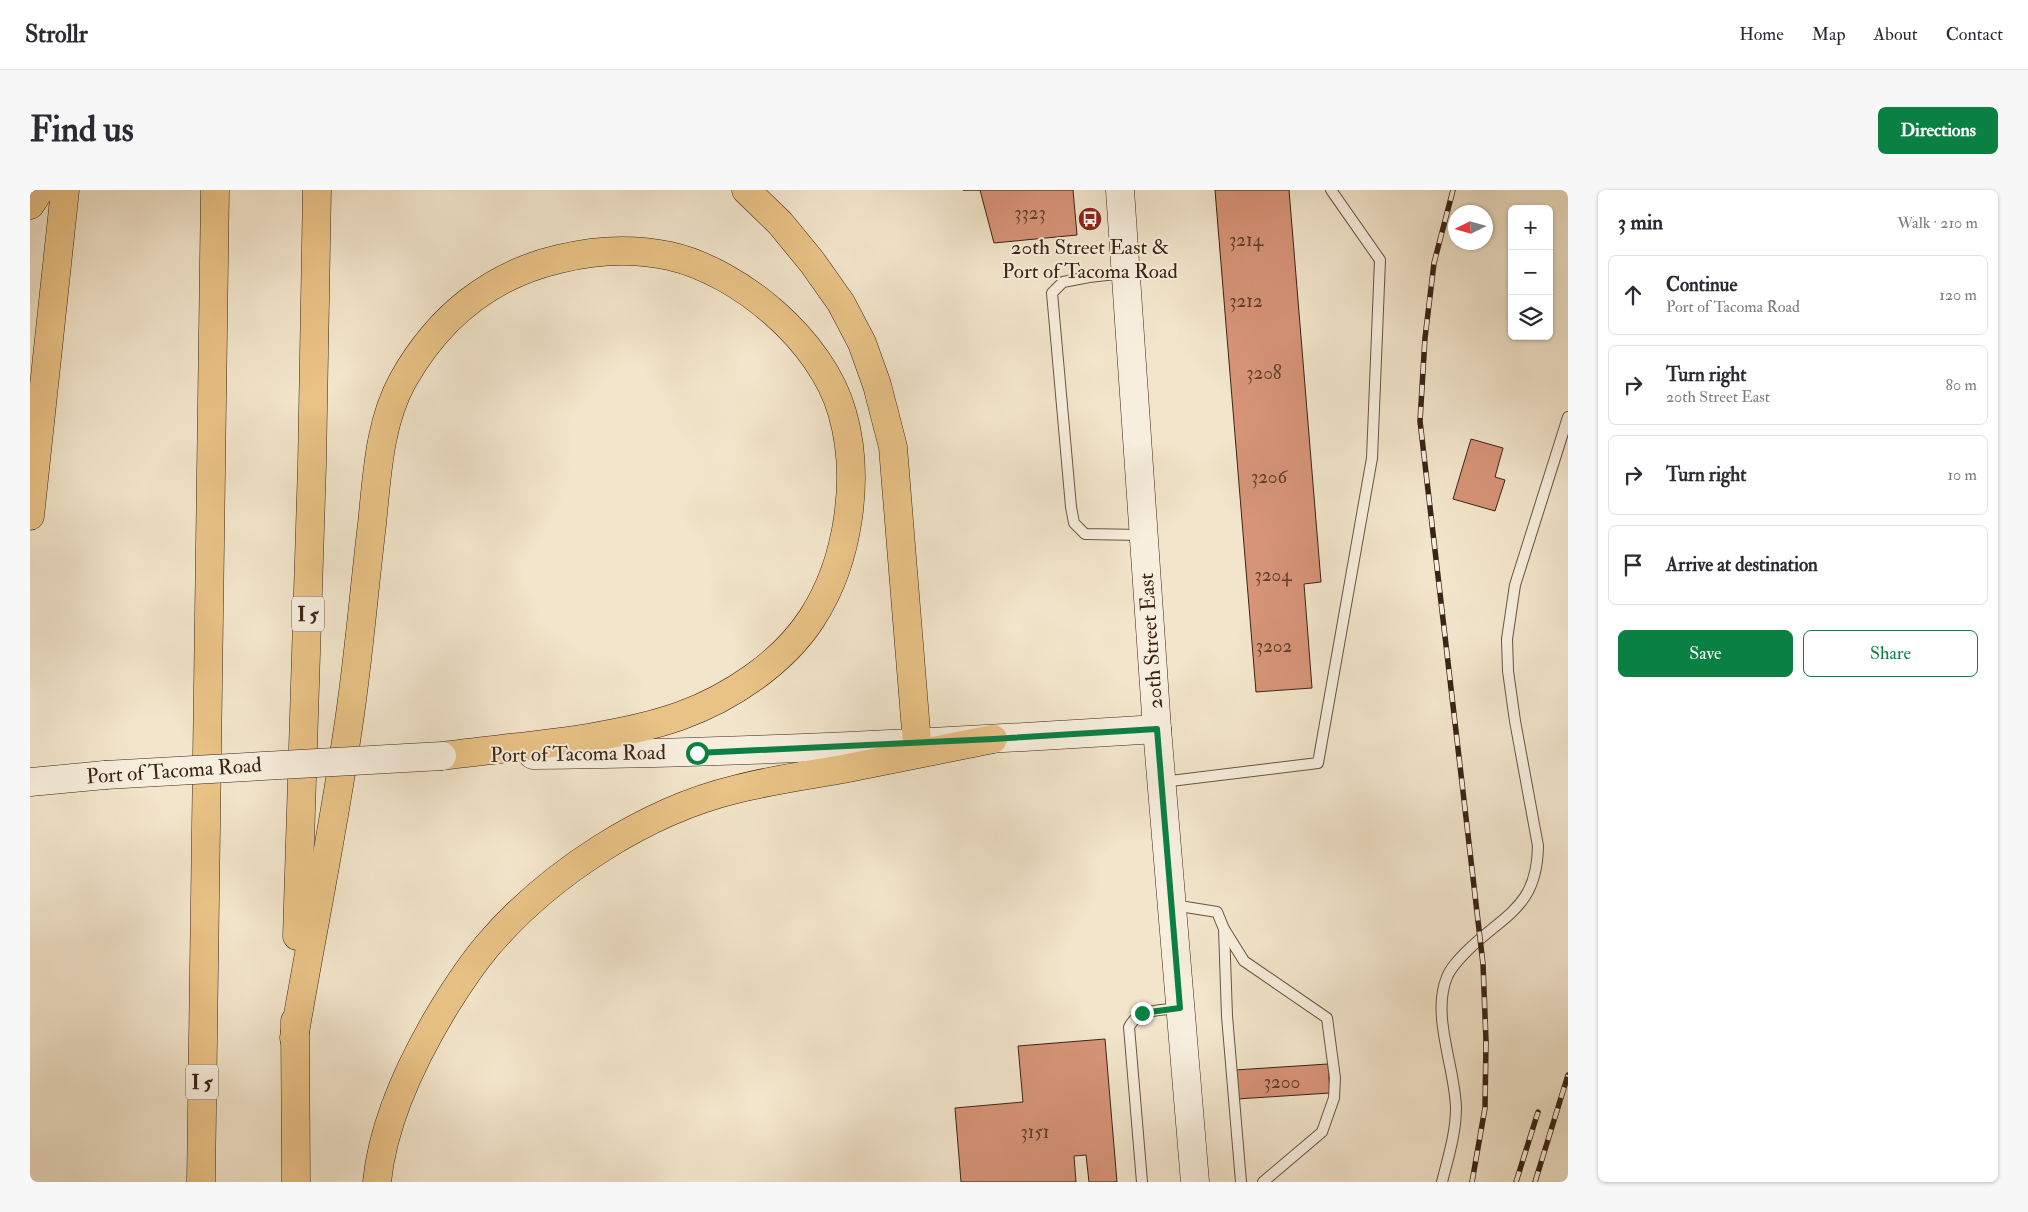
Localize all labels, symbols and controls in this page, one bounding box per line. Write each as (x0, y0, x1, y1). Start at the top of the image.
text: Strollr (25, 19, 88, 50)
text: Home (1739, 23, 1784, 46)
text: Map (1812, 23, 1846, 46)
text: About (1874, 23, 1918, 46)
text: Contact (1946, 23, 2003, 46)
button: Directions (1878, 107, 1998, 154)
text: Find us (30, 108, 134, 152)
house number: 3323 (1014, 201, 1046, 225)
north arrow (1448, 205, 1493, 250)
map controls (1508, 205, 1553, 340)
button: + (1508, 205, 1553, 250)
bus stop icon: 20th Street East & Port of Tacoma Road (1077, 206, 1103, 232)
text: 3 min (1618, 209, 1663, 236)
text: Walk · 210 m (1897, 213, 1978, 233)
house number: 3214 (1229, 228, 1264, 252)
place label: 20th Street East & Port of Tacoma Road (1002, 234, 1179, 285)
button: − (1508, 250, 1553, 295)
text: Continue (1666, 273, 1737, 297)
icon: ahead (1619, 281, 1647, 309)
text: 120 m (1939, 285, 1977, 305)
house number: 3212 (1229, 289, 1263, 313)
button: layers (1508, 295, 1553, 340)
text: Port of Tacoma Road (1666, 297, 1800, 317)
house number: 3208 (1246, 361, 1282, 385)
text: Turn right (1666, 363, 1746, 387)
icon: right (1619, 371, 1647, 399)
text: 80 m (1946, 375, 1977, 395)
text: 20th Street East (1666, 387, 1770, 407)
icon: right (1619, 461, 1647, 489)
text: Turn right (1666, 463, 1746, 487)
house number: 3206 (1251, 465, 1289, 489)
text: 10 m (1947, 465, 1977, 485)
icon: arrive (1619, 551, 1647, 579)
text: Arrive at destination (1666, 553, 1818, 577)
house number: 3204 (1255, 563, 1292, 587)
street label: 20th Street East (1133, 572, 1169, 710)
road number: I 5 (292, 596, 324, 632)
button: Save (1618, 630, 1793, 677)
button: Share (1803, 630, 1978, 677)
house number: 3202 (1256, 634, 1292, 658)
street label: Port of Tacoma Road (490, 739, 667, 769)
route start (686, 742, 709, 765)
street label: Port of Tacoma Road (85, 751, 263, 791)
route end (1131, 1002, 1154, 1025)
road number: I 5 (186, 1064, 218, 1100)
house number: 3200 (1264, 1070, 1300, 1094)
house number: 3151 (1020, 1120, 1050, 1144)

